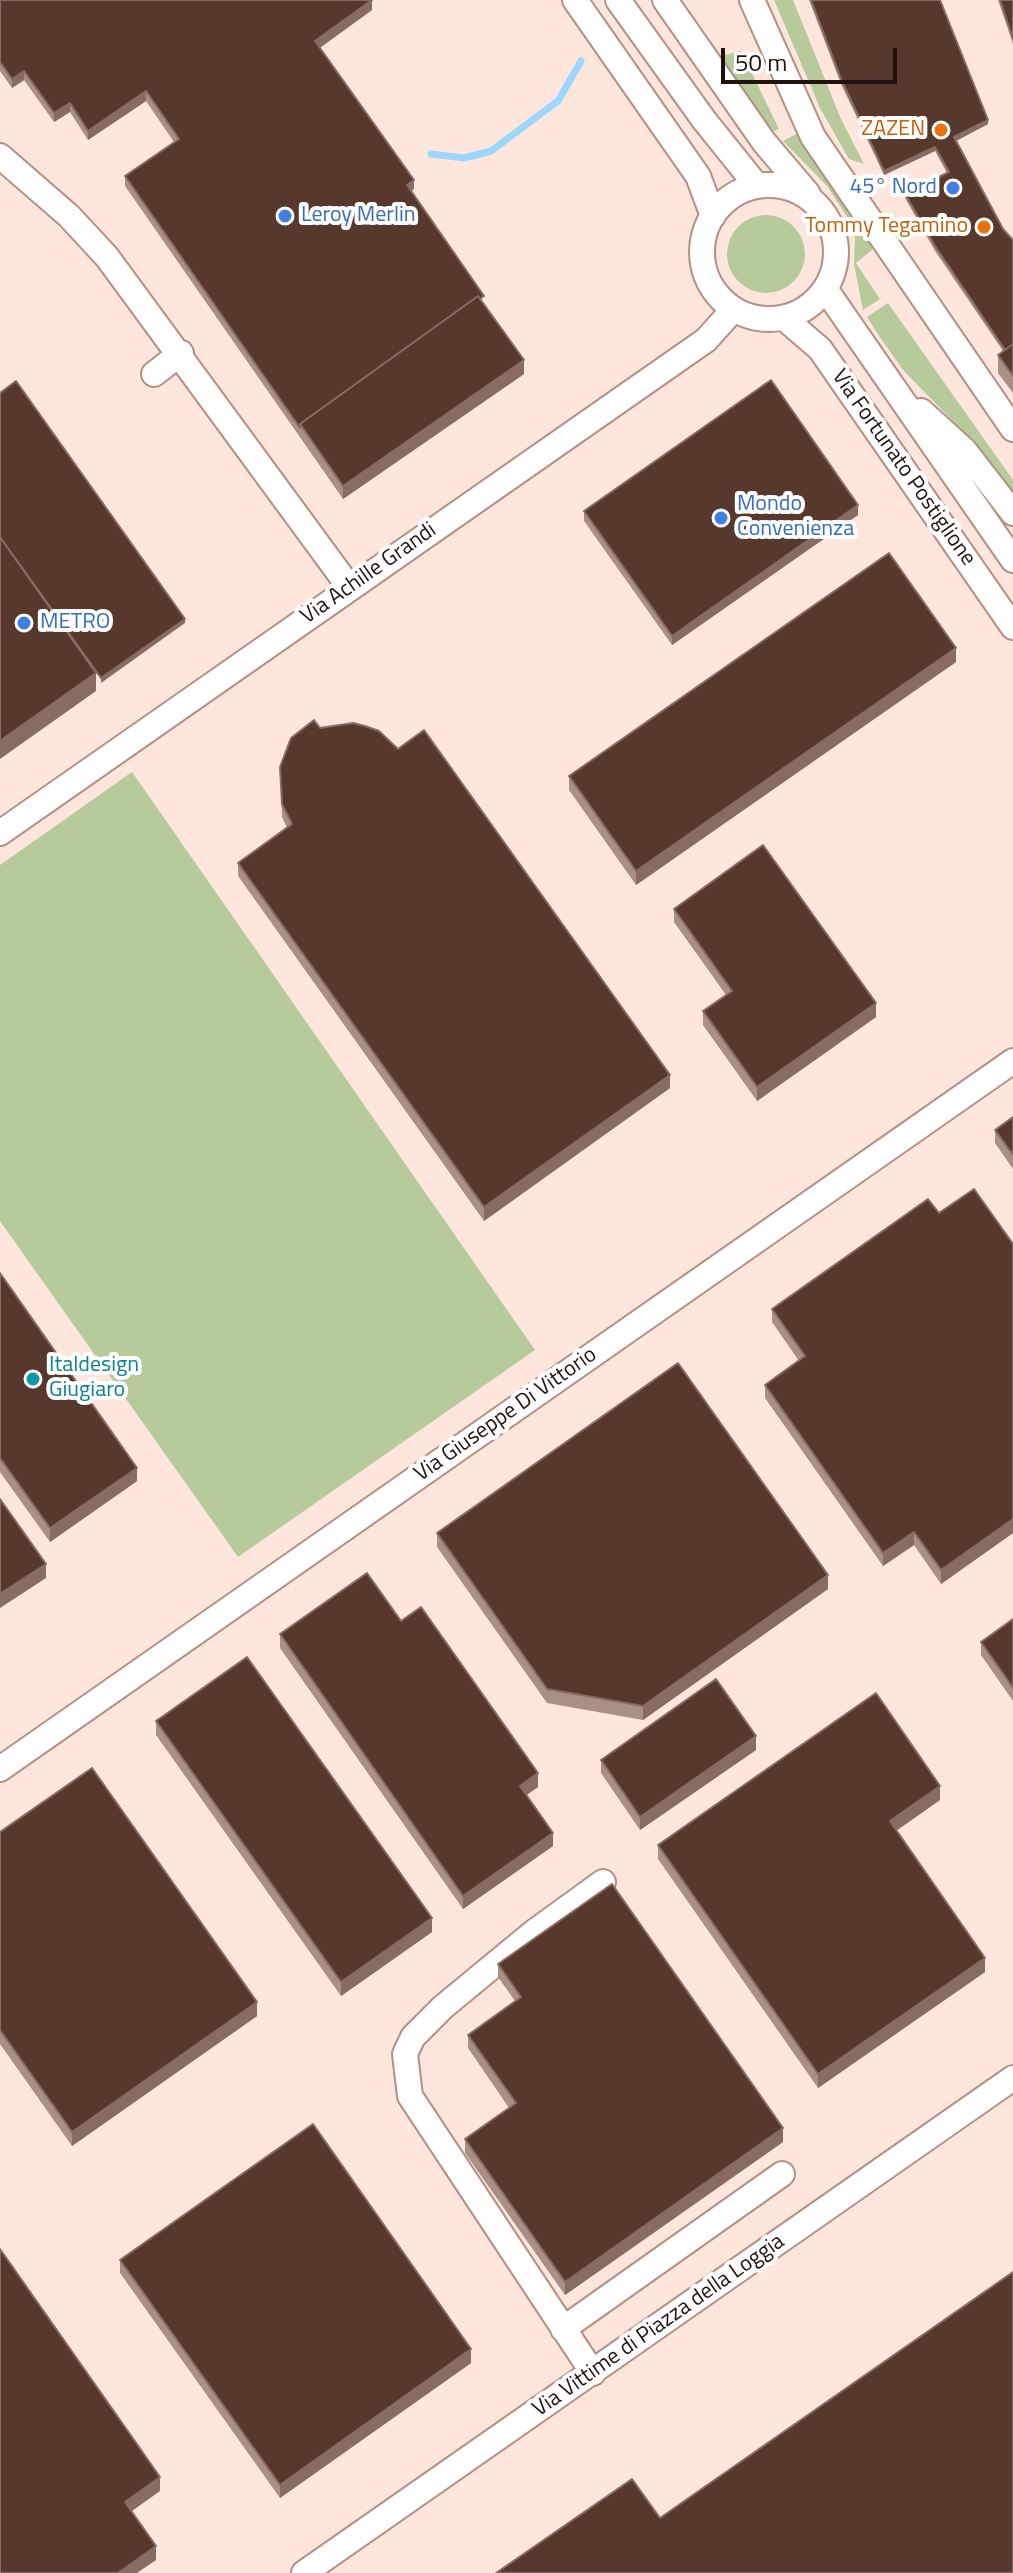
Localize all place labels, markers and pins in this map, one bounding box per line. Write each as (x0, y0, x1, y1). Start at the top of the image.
place label: ZAZEN (861, 117, 925, 143)
marker: ZAZEN (932, 121, 950, 139)
place label: 45° Nord (850, 175, 937, 201)
marker: 45° Nord (944, 179, 962, 197)
place label: Leroy Merlin (301, 203, 416, 229)
marker: Leroy Merlin (276, 207, 294, 225)
place label: Tommy Tegamino (805, 214, 968, 240)
marker: Tommy Tegamino (975, 218, 993, 236)
place label: Mondo Convenienza (737, 492, 854, 544)
marker: Mondo Convenienza (712, 509, 730, 527)
place label: METRO (40, 610, 110, 636)
marker: METRO (15, 614, 33, 632)
place label: Italdesign Giugiaro (49, 1353, 139, 1404)
marker: Italdesign Giugiaro (24, 1370, 42, 1388)

